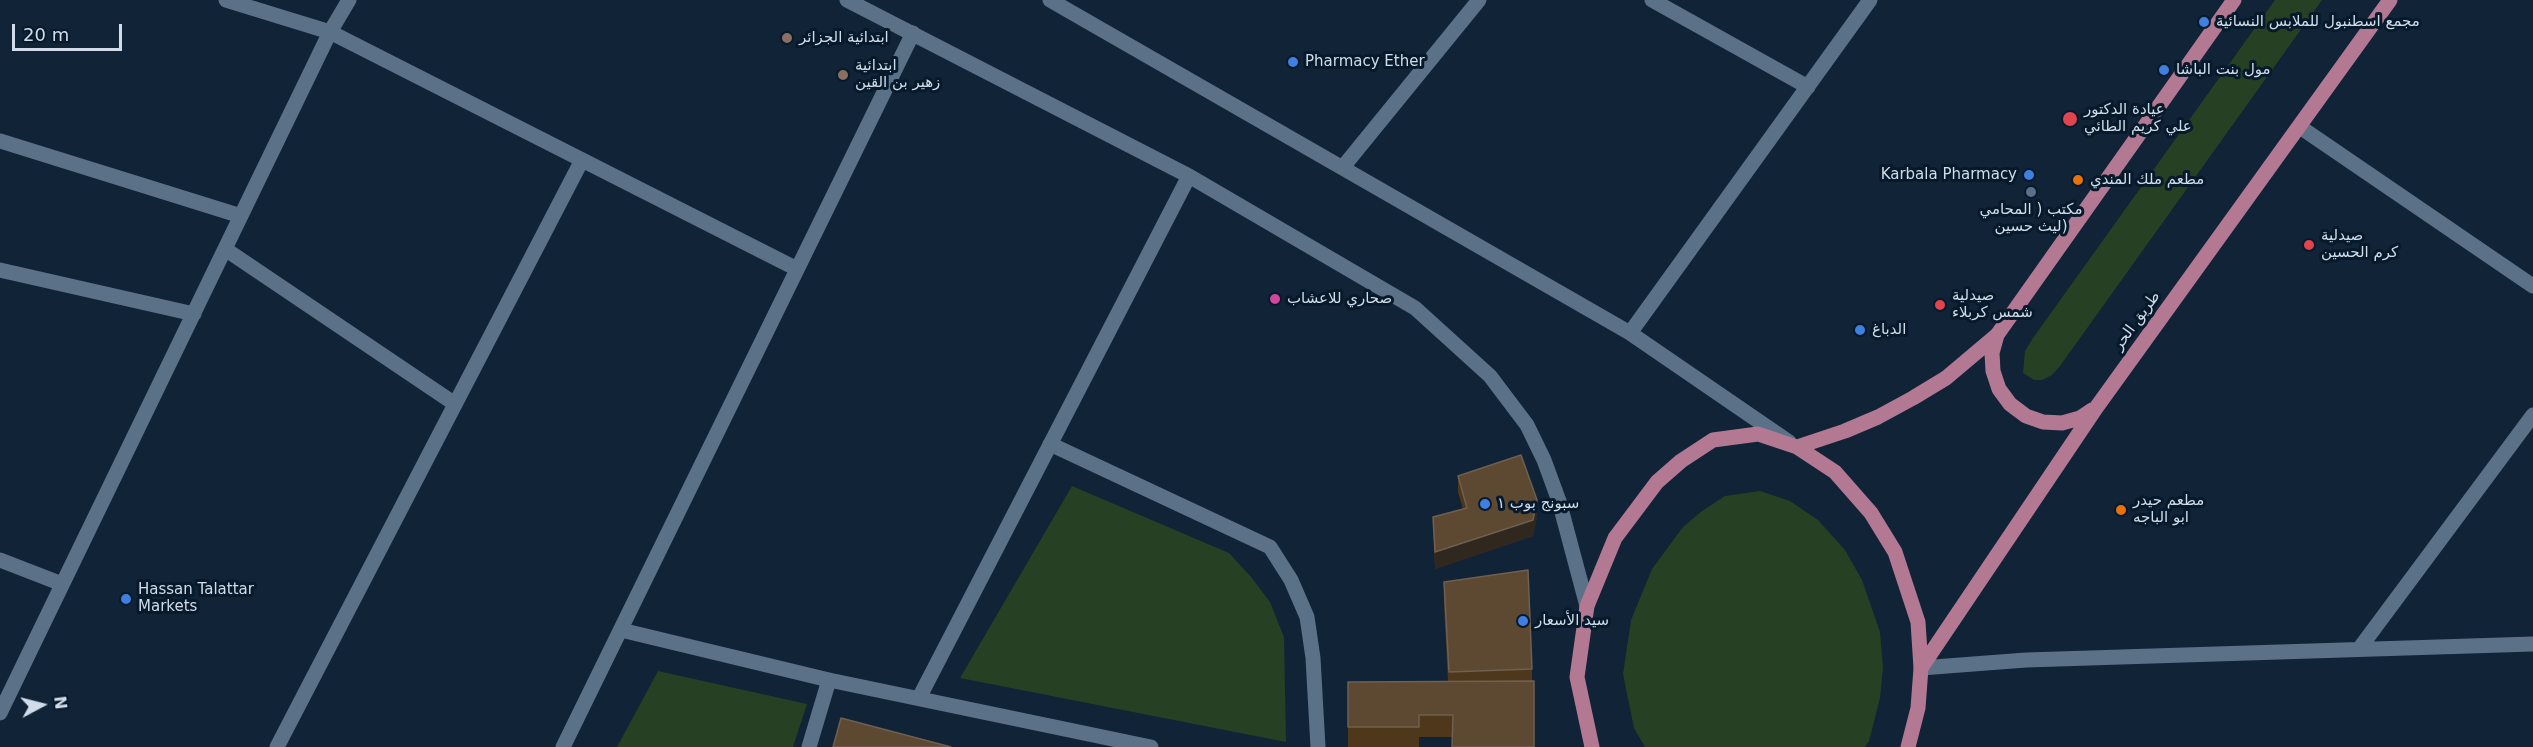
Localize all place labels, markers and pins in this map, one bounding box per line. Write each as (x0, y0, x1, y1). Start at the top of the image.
place label: مجمع اسطنبول للملابس النسائية (2216, 13, 2420, 31)
marker: مجمع اسطنبول للملابس النسائية (2197, 15, 2211, 29)
place label: ابتدائية الجزائر (799, 29, 889, 47)
marker: ابتدائية الجزائر (780, 31, 794, 45)
place label: Pharmacy Ether (1305, 53, 1425, 71)
marker: Pharmacy Ether (1286, 55, 1300, 69)
place label: ابتدائية زهير بن القين (855, 57, 940, 92)
place label: مول بنت الباشا (2176, 61, 2271, 79)
marker: مول بنت الباشا (2157, 63, 2171, 77)
marker: ابتدائية زهير بن القين (836, 68, 850, 82)
place label: عيادة الدكتور علي كريم الطائي (2084, 101, 2192, 136)
marker: عيادة الدكتور علي كريم الطائي (2061, 110, 2079, 128)
place label: Karbala Pharmacy (1881, 166, 2017, 184)
marker: Karbala Pharmacy (2022, 168, 2036, 182)
place label: مطعم ملك المندي (2090, 171, 2204, 189)
marker: مطعم ملك المندي (2071, 173, 2085, 187)
marker: مكتب ( المحامي ليث حسين) (2024, 185, 2038, 199)
place label: مكتب ( المحامي ليث حسين) (1979, 201, 2083, 236)
place label: صيدلية كرم الحسين (2321, 227, 2398, 262)
marker: صيدلية كرم الحسين (2302, 238, 2316, 252)
place label: صيدلية شمس كربلاء (1952, 287, 2033, 322)
place label: صحاري للاعشاب (1287, 290, 1392, 308)
marker: صحاري للاعشاب (1268, 292, 1282, 306)
marker: صيدلية شمس كربلاء (1933, 298, 1947, 312)
place label: الدباغ (1872, 321, 1906, 339)
marker: الدباغ (1853, 323, 1867, 337)
place label: مطعم حيدر ابو الباجه (2133, 492, 2204, 527)
place label: سبونج بوب ١ (1497, 495, 1579, 513)
marker: سبونج بوب ١ (1478, 497, 1492, 511)
marker: مطعم حيدر ابو الباجه (2114, 503, 2128, 517)
place label: Hassan Talattar Markets (138, 581, 254, 616)
marker: Hassan Talattar Markets (119, 592, 133, 606)
place label: سيد الأسعار (1535, 612, 1609, 630)
marker: سيد الأسعار (1516, 614, 1530, 628)

